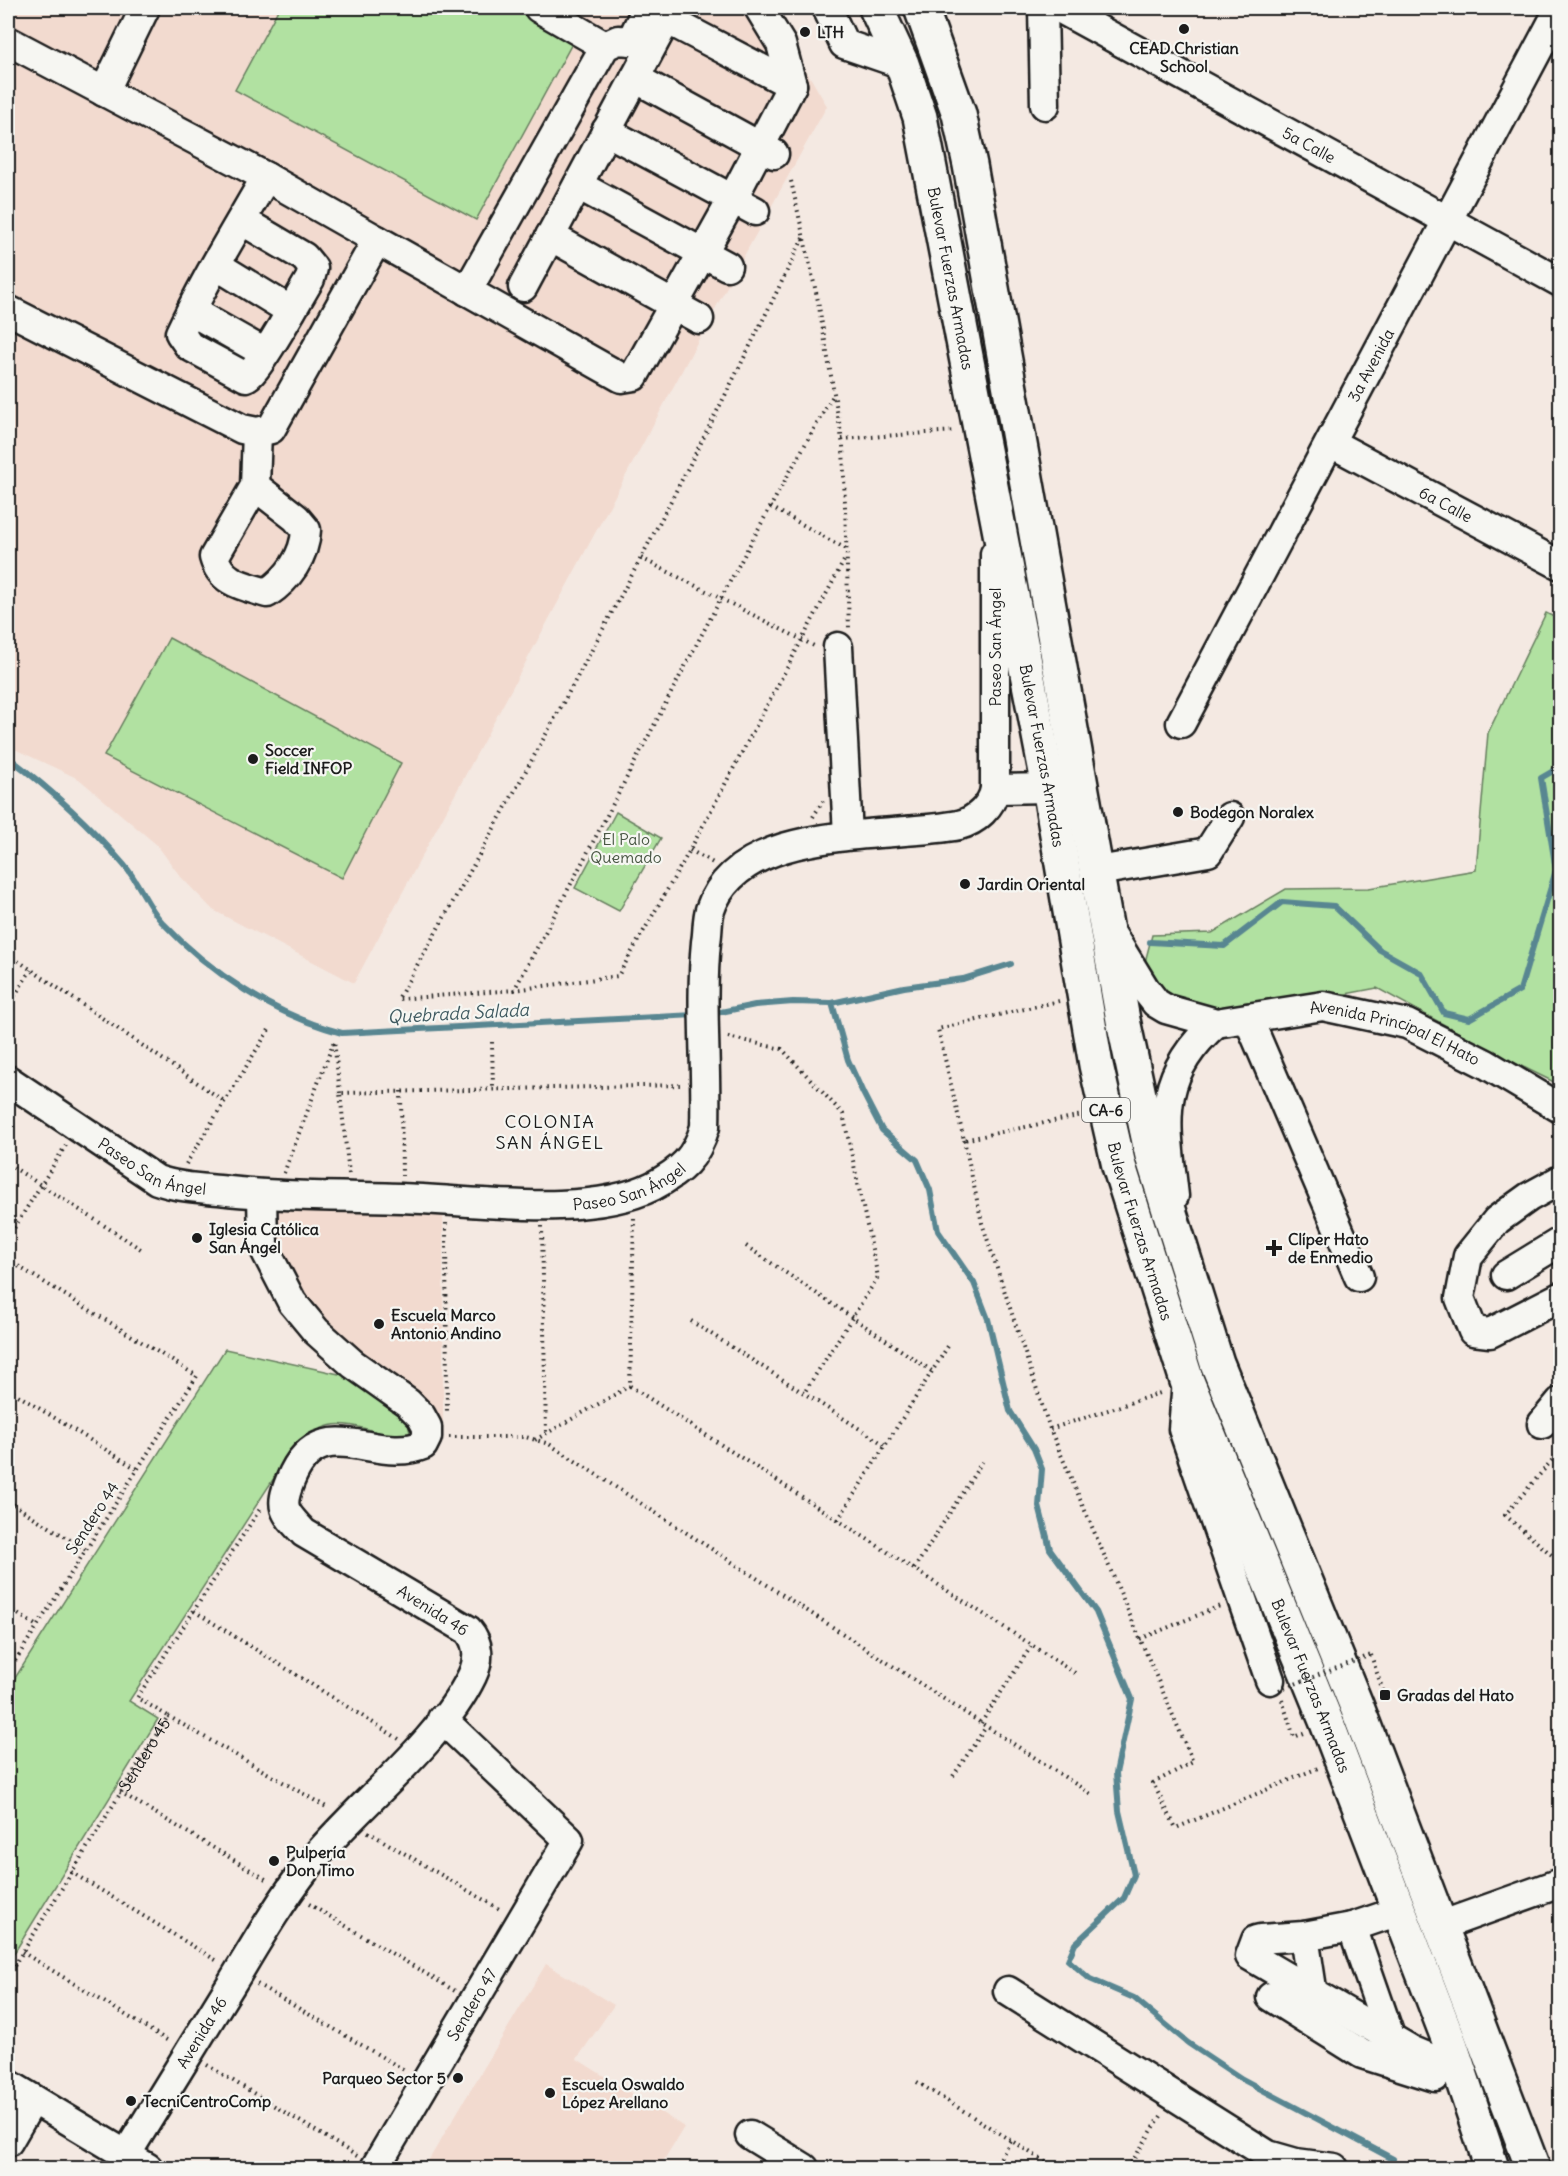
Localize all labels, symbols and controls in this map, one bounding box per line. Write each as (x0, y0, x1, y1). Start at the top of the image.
place label: LTH (817, 22, 845, 42)
marker: CEAD Christian School (1177, 22, 1191, 36)
marker: LTH (798, 25, 812, 39)
place label: CEAD Christian School (1129, 38, 1239, 76)
street label: 5a Calle (1279, 122, 1339, 167)
street label: Bulevar Fuerzas Armadas (924, 185, 978, 371)
street label: 3a Avenida (1343, 325, 1398, 405)
street label: 6a Calle (1416, 482, 1476, 526)
street label: Paseo San Ángel (985, 588, 1005, 706)
street label: Bulevar Fuerzas Armadas (1015, 663, 1069, 849)
place label: Soccer Field INFOP (265, 740, 352, 778)
marker: Soccer Field INFOP (246, 752, 260, 766)
place label: Bodegon Noralex (1190, 802, 1314, 823)
marker: Bodegon Noralex (1171, 805, 1185, 819)
park label: El Palo Quemado (590, 829, 662, 867)
place label: Jardin Oriental (977, 874, 1085, 894)
marker: Jardin Oriental (958, 877, 972, 891)
street label: Avenida Principal El Hato (1308, 995, 1483, 1069)
water label: Quebrada Salada (387, 998, 531, 1028)
road number: CA-6 (1082, 1098, 1130, 1122)
district label: COLONIA SAN ÁNGEL (495, 1110, 605, 1154)
street label: Paseo San Ángel (94, 1133, 207, 1199)
street label: Bulevar Fuerzas Armadas (1104, 1140, 1177, 1323)
street label: Paseo San Ángel (572, 1158, 690, 1214)
place label: Iglesia Católica San Ángel (209, 1219, 319, 1258)
place label: Clíper Hato de Enmedio (1288, 1229, 1373, 1267)
marker: Iglesia Católica San Ángel (190, 1231, 204, 1245)
marker: Clíper Hato de Enmedio (1265, 1239, 1283, 1257)
place label: Escuela Marco Antonio Andino (391, 1305, 501, 1343)
marker: Escuela Marco Antonio Andino (372, 1317, 386, 1331)
street label: Sendero 44 (61, 1478, 123, 1558)
street label: Avenida 46 (394, 1580, 472, 1640)
street label: Bulevar Fuerzas Armadas (1267, 1596, 1355, 1775)
place label: Gradas del Hato (1397, 1685, 1514, 1705)
marker: Gradas del Hato (1378, 1688, 1392, 1702)
street label: Sendero 45 (114, 1714, 174, 1795)
place label: Pulpería Don Timo (286, 1842, 354, 1880)
marker: Pulpería Don Timo (267, 1854, 281, 1868)
street label: Sendero 47 (443, 1964, 501, 2044)
street label: Avenida 46 (172, 1993, 231, 2072)
place label: Parqueo Sector 5 (322, 2068, 446, 2089)
marker: Parqueo Sector 5 (451, 2071, 465, 2085)
place label: Escuela Oswaldo López Arellano (562, 2074, 685, 2113)
marker: Escuela Oswaldo López Arellano (543, 2086, 557, 2100)
place label: TecniCentroComp (143, 2091, 271, 2112)
marker: TecniCentroComp (124, 2094, 138, 2108)

